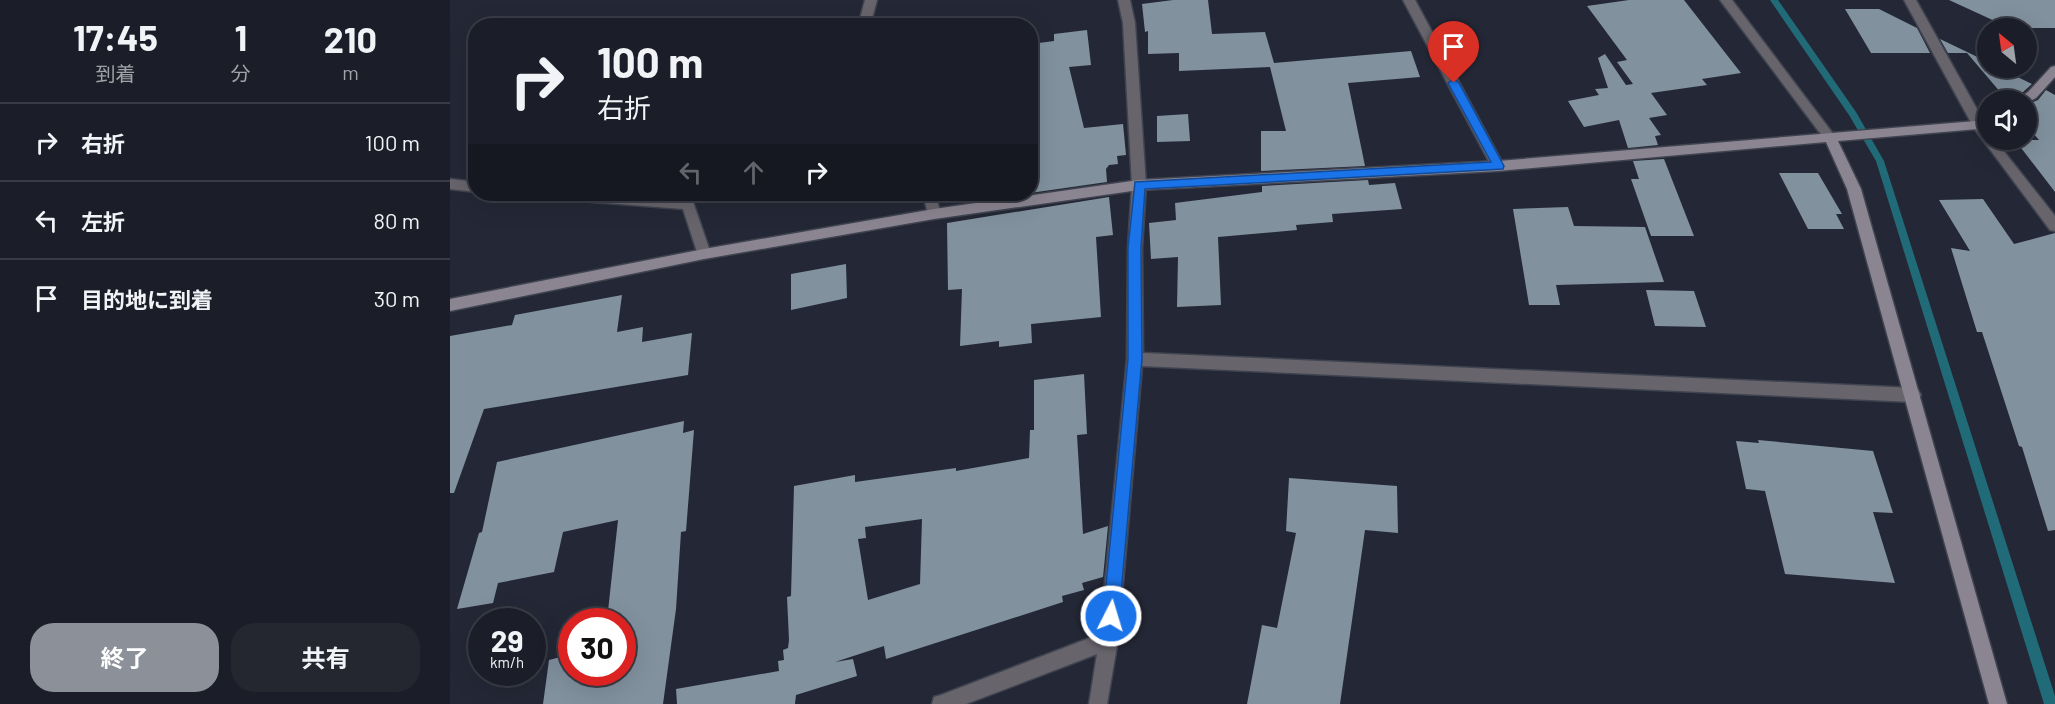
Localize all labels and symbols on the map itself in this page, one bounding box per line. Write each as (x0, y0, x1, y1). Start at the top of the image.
north arrow (1977, 18, 2037, 78)
pin (1428, 21, 1479, 83)
position arrow (1079, 584, 1143, 648)
speed limit sign: 30 (558, 608, 636, 686)

